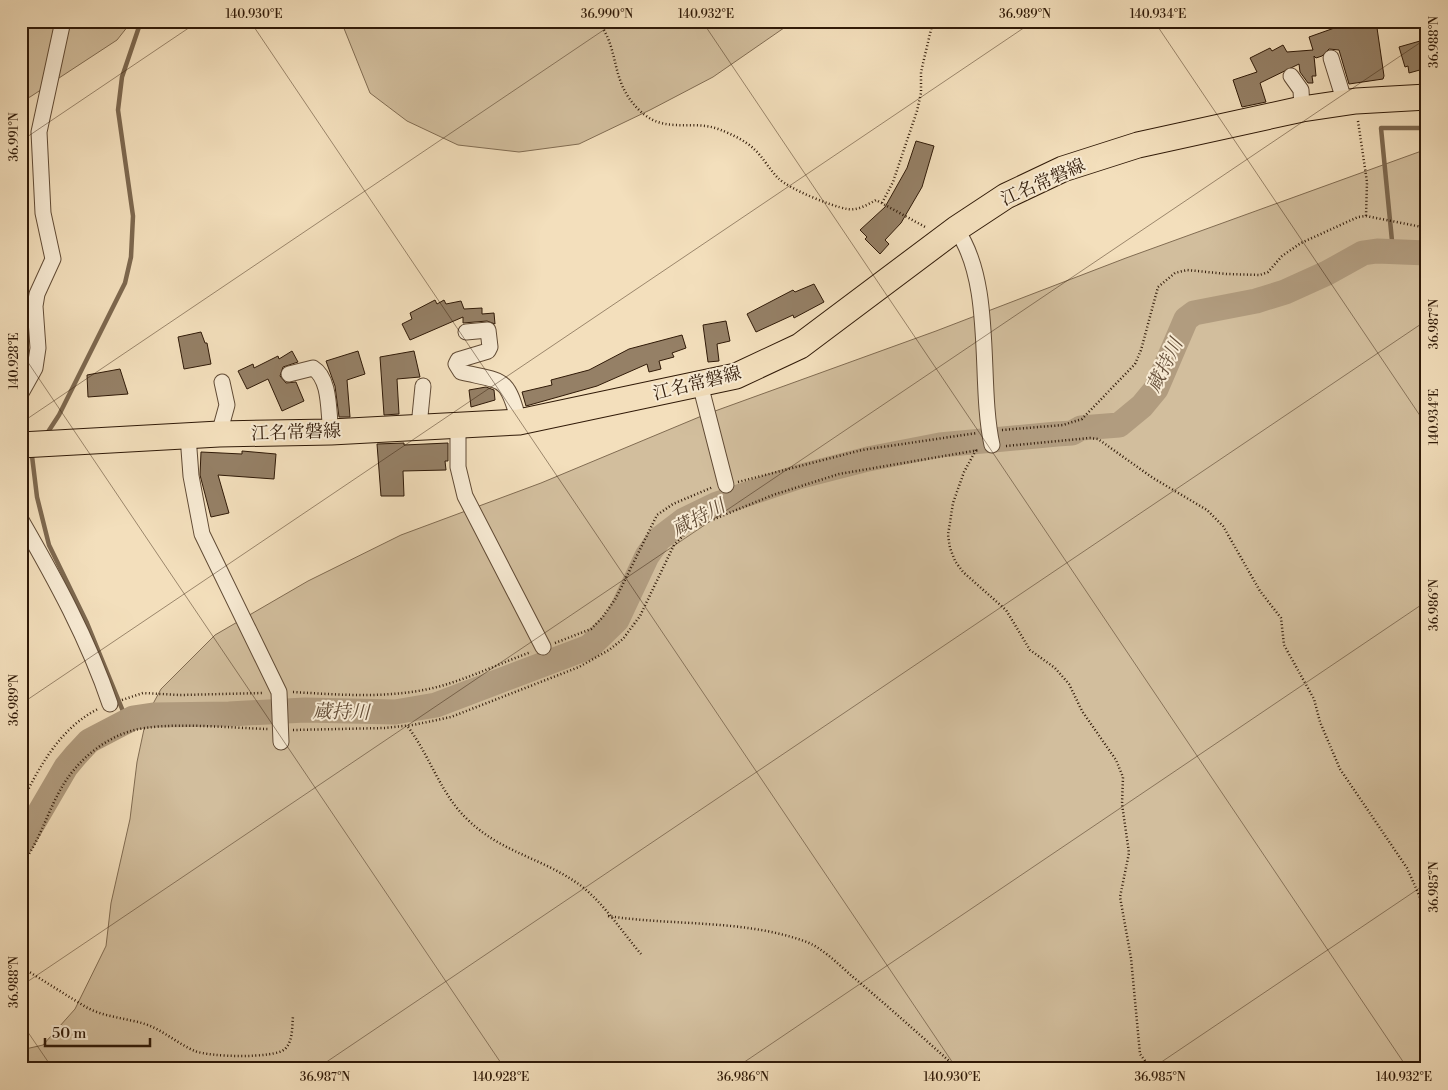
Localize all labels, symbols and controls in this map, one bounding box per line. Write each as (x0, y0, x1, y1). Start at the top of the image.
text: 140.930°E (225, 7, 283, 22)
text: 36.990°N (581, 7, 633, 22)
text: 140.932°E (678, 7, 734, 22)
text: 36.989°N (999, 7, 1051, 22)
text: 140.934°E (1130, 7, 1186, 22)
text: 36.988°N (1427, 16, 1442, 68)
text: 36.991°N (7, 112, 22, 162)
street label: 江名常磐線 (997, 154, 1089, 211)
text: 36.987°N (1427, 299, 1442, 349)
text: 140.928°E (7, 333, 22, 389)
water label: 蔵持川 (1142, 333, 1189, 396)
street label: 江名常磐線 (651, 361, 744, 406)
text: 140.934°E (1427, 389, 1442, 445)
street label: 江名常磐線 (251, 419, 341, 446)
water label: 蔵持川 (668, 493, 731, 542)
text: 36.986°N (1427, 579, 1442, 631)
text: 36.989°N (7, 674, 22, 726)
water label: 蔵持川 (312, 700, 372, 725)
text: 36.985°N (1427, 861, 1442, 913)
text: 36.988°N (7, 956, 22, 1008)
scale bar (45, 1015, 150, 1047)
text: 50 m (52, 1024, 86, 1043)
text: 36.987°N (300, 1070, 350, 1085)
text: 140.928°E (473, 1070, 529, 1085)
text: 36.986°N (717, 1070, 769, 1085)
text: 140.930°E (923, 1070, 981, 1085)
text: 36.985°N (1134, 1070, 1186, 1085)
text: 140.932°E (1376, 1070, 1432, 1085)

